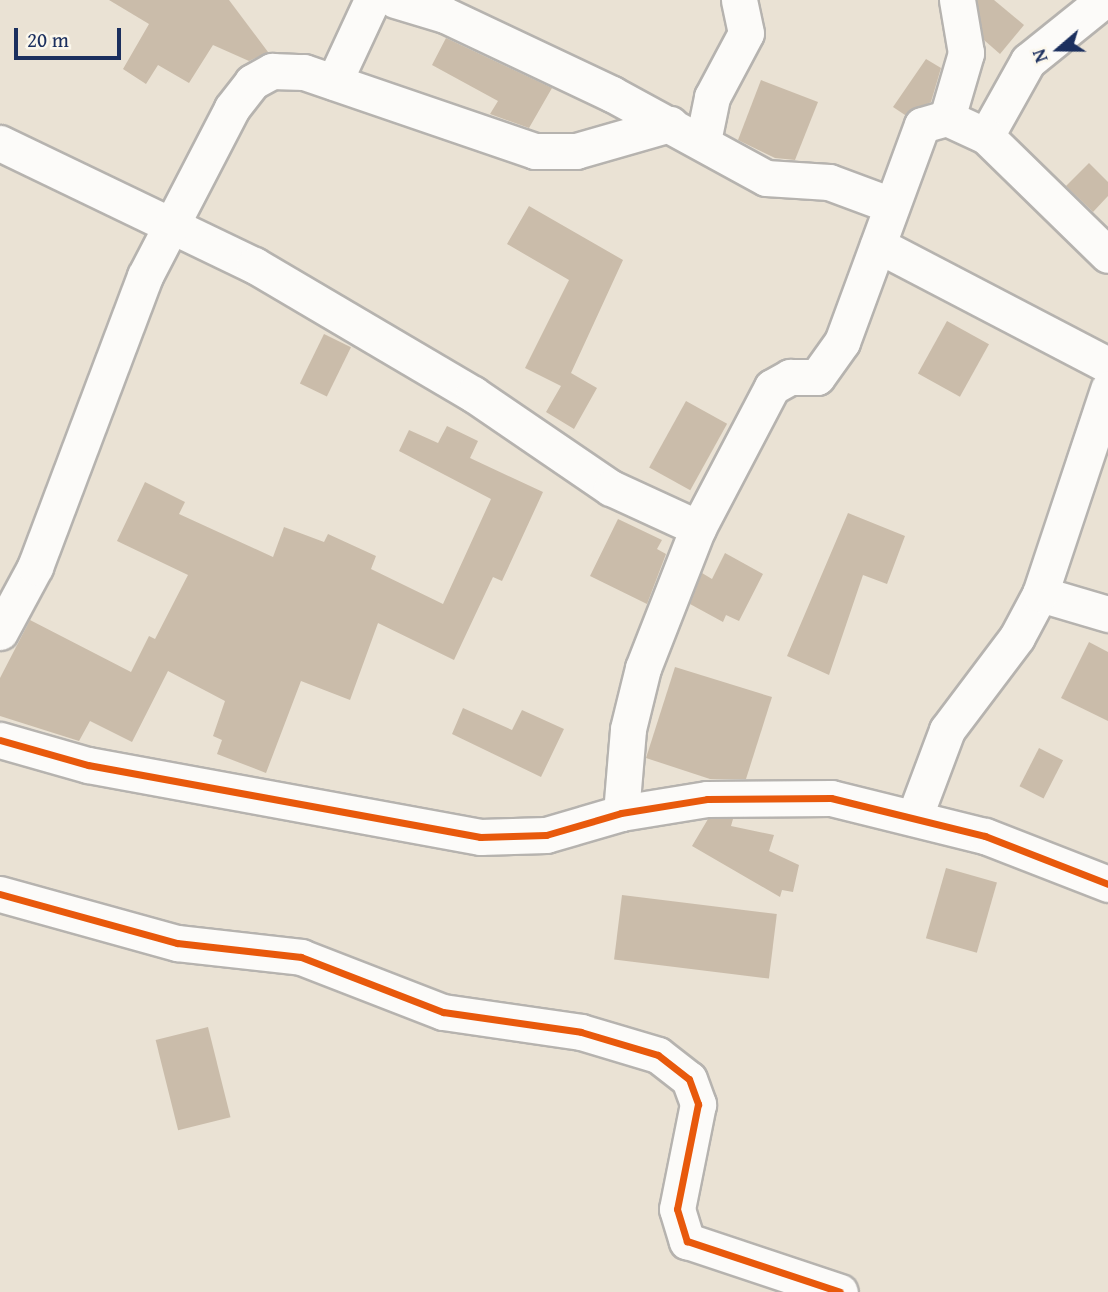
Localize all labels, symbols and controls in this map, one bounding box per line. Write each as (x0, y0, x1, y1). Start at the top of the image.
scale bar (18, 14, 124, 58)
north arrow (1024, 14, 1094, 84)
text: 20 m (27, 24, 69, 55)
text: N (1024, 45, 1055, 67)

